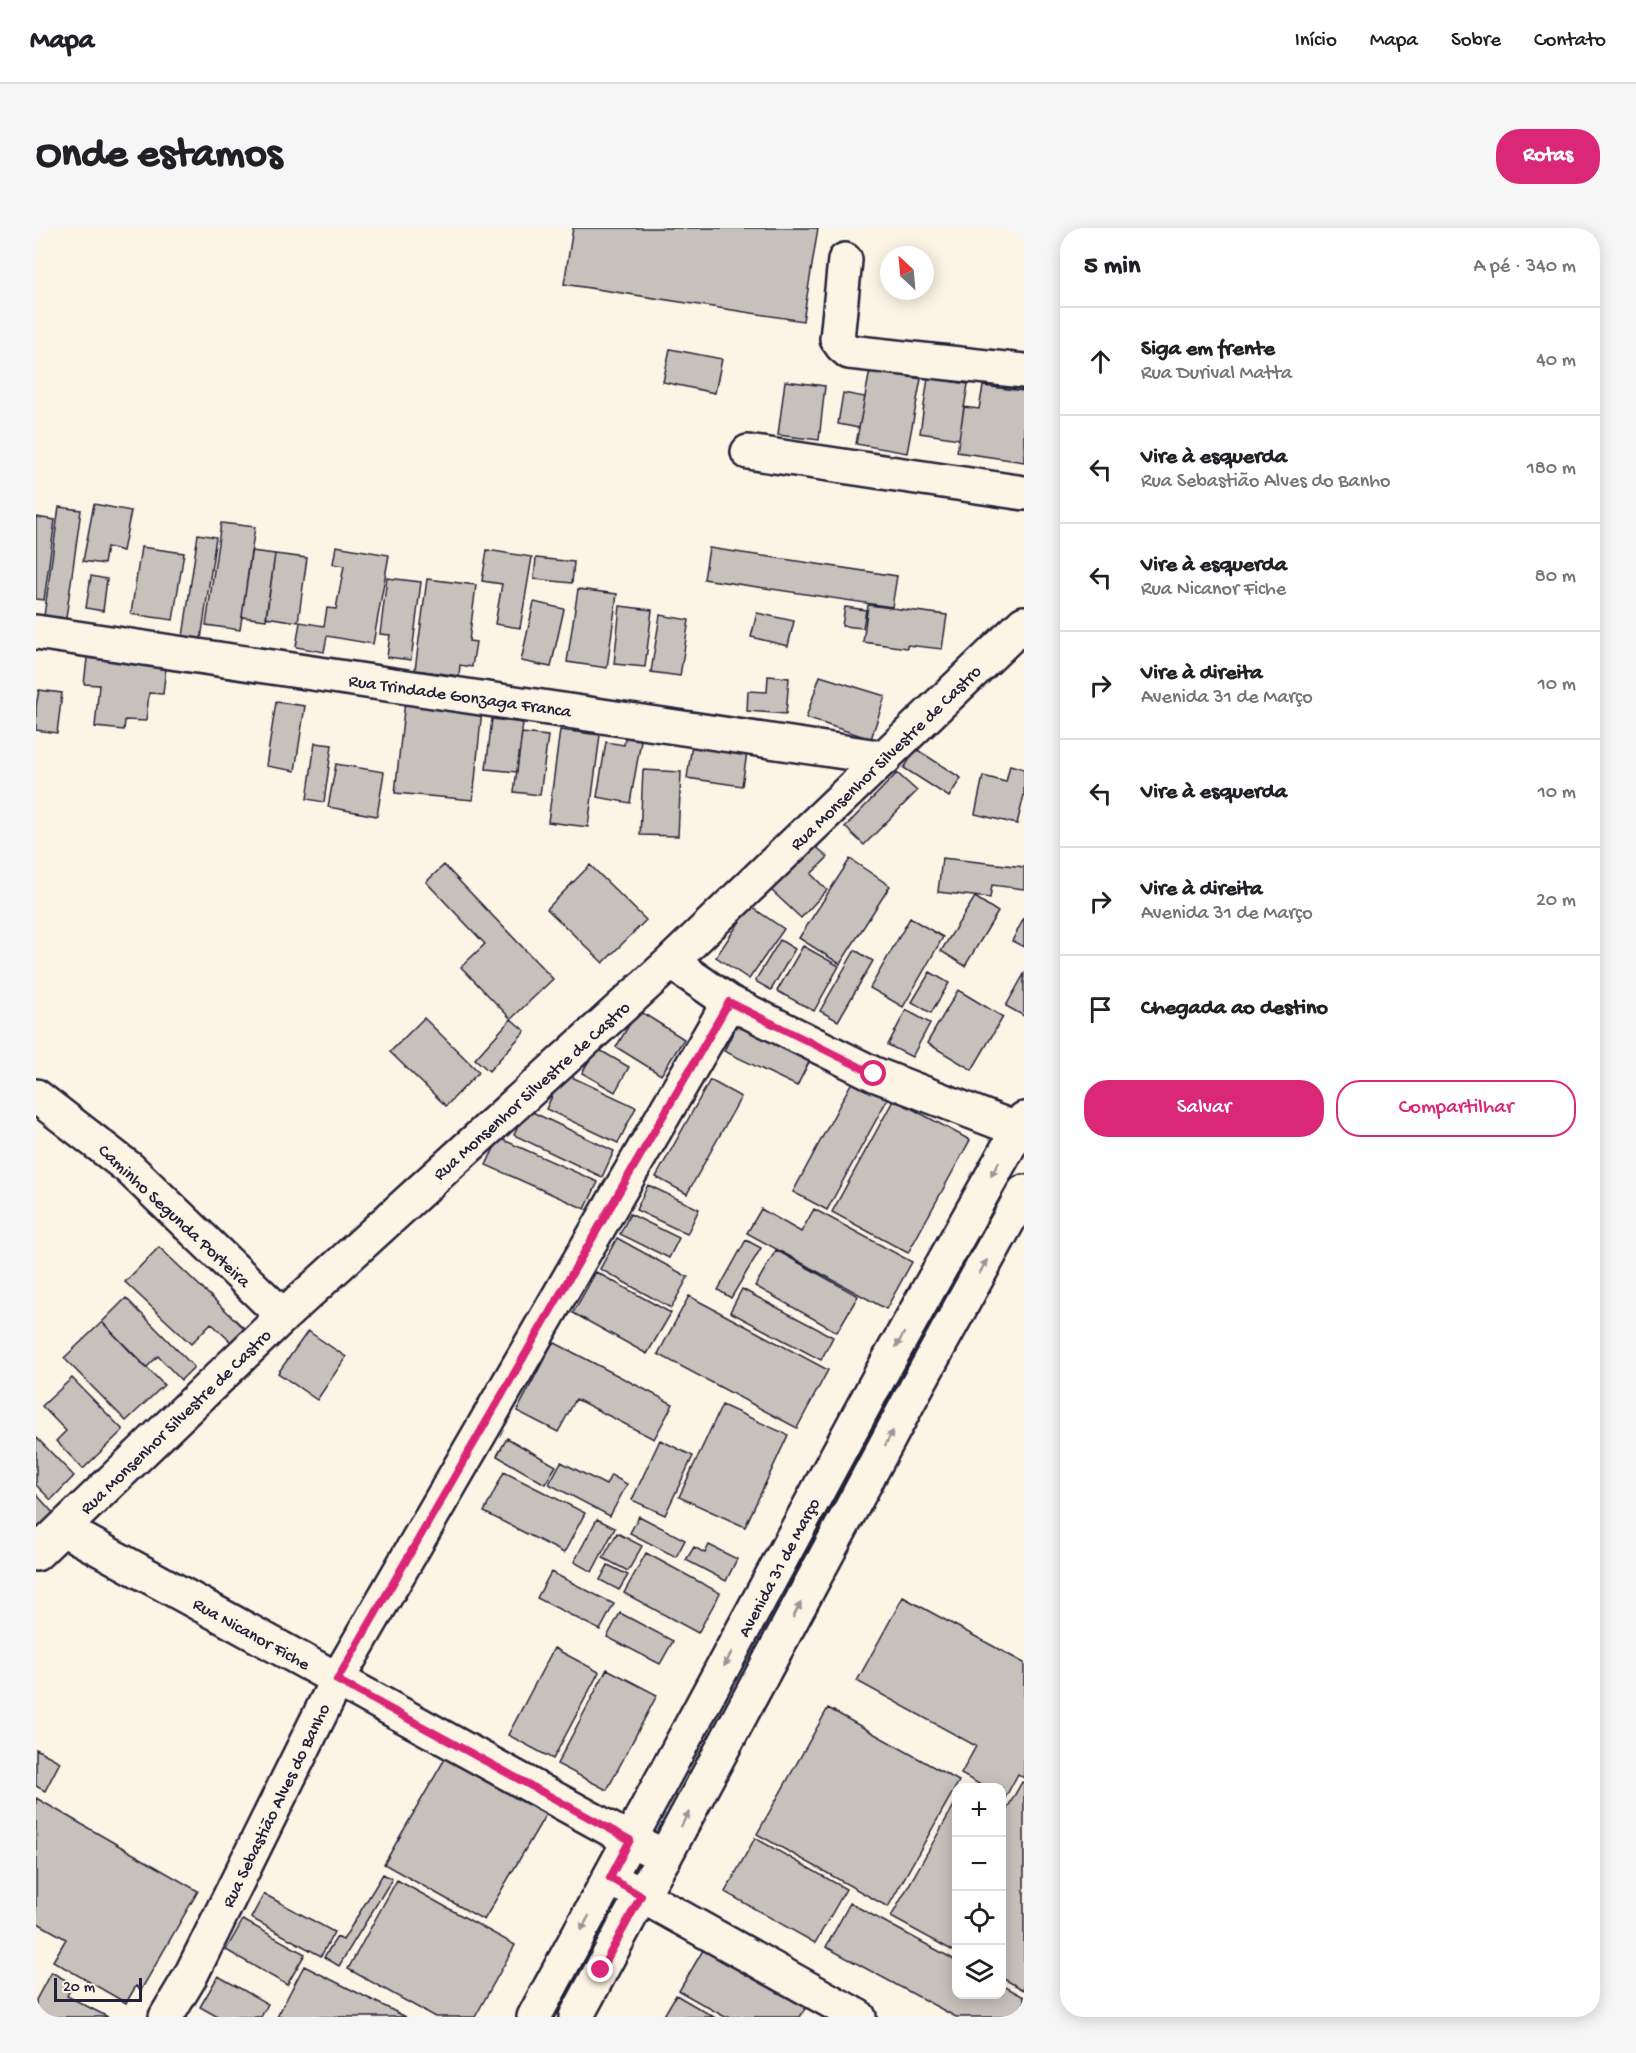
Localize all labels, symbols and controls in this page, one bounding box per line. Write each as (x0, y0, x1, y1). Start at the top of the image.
text: Mapa (30, 25, 94, 58)
text: Início (1295, 29, 1337, 54)
text: Mapa (1370, 29, 1418, 54)
text: Sobre (1451, 29, 1501, 54)
text: Contato (1534, 29, 1606, 54)
button: Rotas (1496, 129, 1600, 184)
text: Onde estamos (36, 132, 282, 181)
north arrow (880, 246, 934, 300)
text: 5 min (1084, 252, 1140, 283)
text: A pé · 340 m (1473, 256, 1576, 279)
text: Siga em frente (1141, 337, 1275, 363)
icon: ahead (1084, 345, 1117, 378)
text: 40 m (1536, 350, 1576, 373)
text: Rua Durival Matta (1141, 363, 1292, 386)
text: Vire à esquerda (1141, 445, 1287, 471)
icon: left (1084, 453, 1117, 486)
text: 180 m (1527, 458, 1576, 481)
text: Rua Sebastião Alves do Banho (1141, 471, 1390, 494)
text: Vire à esquerda (1141, 553, 1287, 579)
icon: left (1084, 561, 1117, 594)
text: 80 m (1535, 566, 1576, 589)
text: Rua Nicanor Fiche (1141, 579, 1286, 602)
text: Vire à direita (1141, 661, 1263, 687)
street label: Rua Monsenhor Silvestre de Castro (787, 662, 987, 856)
icon: right (1084, 669, 1117, 702)
street label: Rua Trindade Gonzaga Franca (347, 671, 573, 724)
text: 10 m (1538, 674, 1576, 697)
text: Avenida 31 de Março (1141, 687, 1313, 710)
icon: left (1084, 777, 1117, 810)
text: Vire à esquerda (1141, 780, 1287, 806)
text: 10 m (1538, 782, 1576, 805)
text: Vire à direita (1141, 877, 1263, 903)
icon: right (1084, 885, 1117, 918)
text: 20 m (1536, 890, 1576, 913)
text: Avenida 31 de Março (1141, 903, 1313, 926)
icon: arrive (1084, 993, 1117, 1026)
text: Chegada ao destino (1141, 996, 1328, 1022)
street label: Rua Monsenhor Silvestre de Castro (430, 998, 635, 1186)
route start (860, 1060, 886, 1086)
button: Salvar (1084, 1080, 1324, 1137)
button: Compartilhar (1336, 1080, 1576, 1137)
street label: Caminho Segunda Porteira (93, 1141, 255, 1294)
one-way arrow (990, 1161, 1000, 1178)
one-way arrow (978, 1258, 988, 1275)
street label: Rua Monsenhor Silvestre de Castro (77, 1326, 277, 1520)
one-way arrow (895, 1331, 905, 1348)
one-way arrow (884, 1429, 894, 1446)
street label: Avenida 31 de Março (735, 1495, 826, 1641)
street label: Rua Nicanor Fiche (189, 1594, 314, 1676)
one-way arrow (792, 1601, 802, 1618)
one-way arrow (723, 1651, 733, 1668)
street label: Rua Sebastião Alves do Banho (219, 1701, 336, 1912)
map controls (952, 1783, 1006, 1999)
button: + (952, 1783, 1006, 1837)
one-way arrow (680, 1810, 690, 1827)
button: − (952, 1837, 1006, 1891)
button: locate (952, 1891, 1006, 1945)
one-way arrow (580, 1915, 590, 1932)
button: layers (952, 1945, 1006, 1999)
route end (587, 1956, 613, 1982)
scale bar (54, 1975, 142, 2002)
text: 20 m (63, 1979, 95, 1998)

